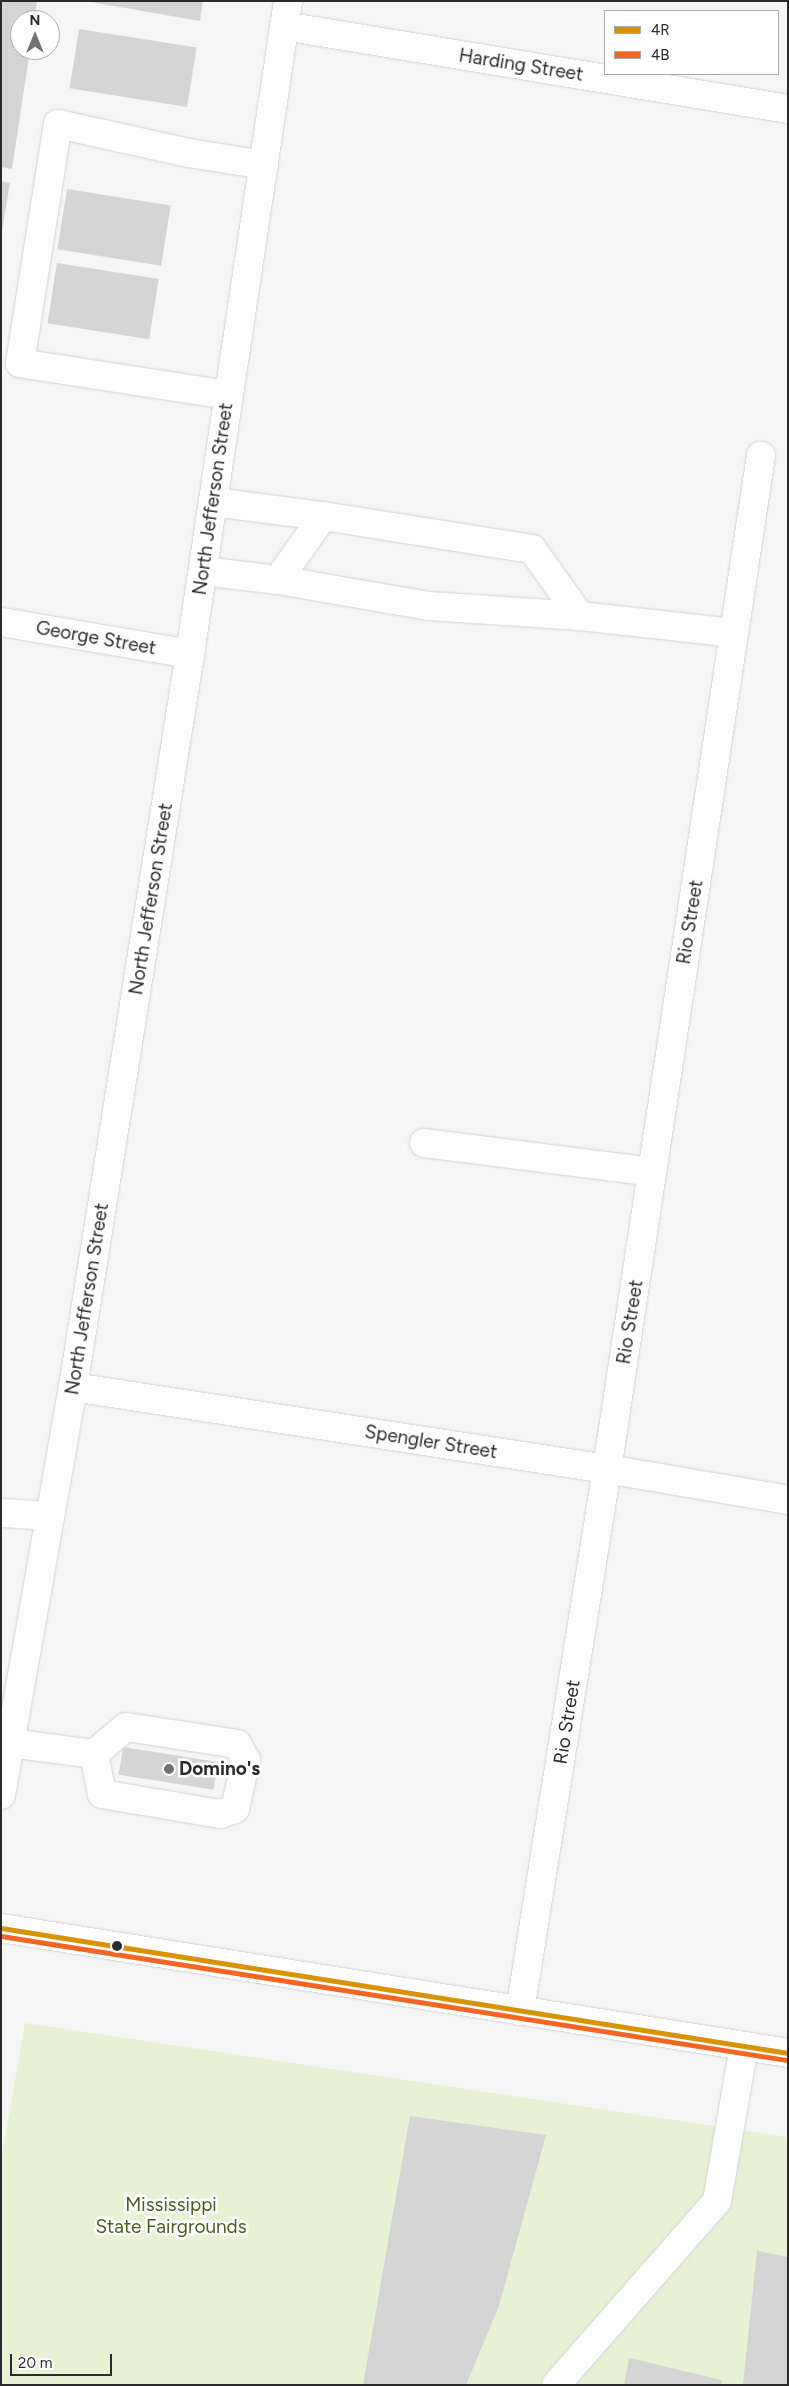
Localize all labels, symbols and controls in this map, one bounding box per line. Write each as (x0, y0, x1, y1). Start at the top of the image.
north arrow (10, 10, 60, 60)
legend (604, 10, 779, 75)
text: N (30, 12, 40, 29)
text: 4R (651, 21, 670, 39)
street label: Harding Street (457, 44, 585, 86)
text: 4B (651, 46, 669, 64)
street label: North Jefferson Street (188, 401, 238, 597)
street label: George Street (34, 616, 158, 660)
street label: North Jefferson Street (125, 801, 177, 997)
street label: Rio Street (672, 878, 708, 966)
street label: North Jefferson Street (61, 1201, 113, 1397)
street label: Rio Street (612, 1278, 648, 1366)
street label: Spengler Street (363, 1420, 499, 1464)
street label: Rio Street (549, 1678, 585, 1766)
place label: Domino's (179, 1758, 260, 1780)
marker: Domino's (163, 1763, 175, 1775)
unlabelled marker (112, 1941, 122, 1951)
park label: Mississippi State Fairgrounds (95, 2194, 247, 2238)
scale bar (12, 2344, 115, 2376)
text: 20 m (18, 2354, 52, 2372)

